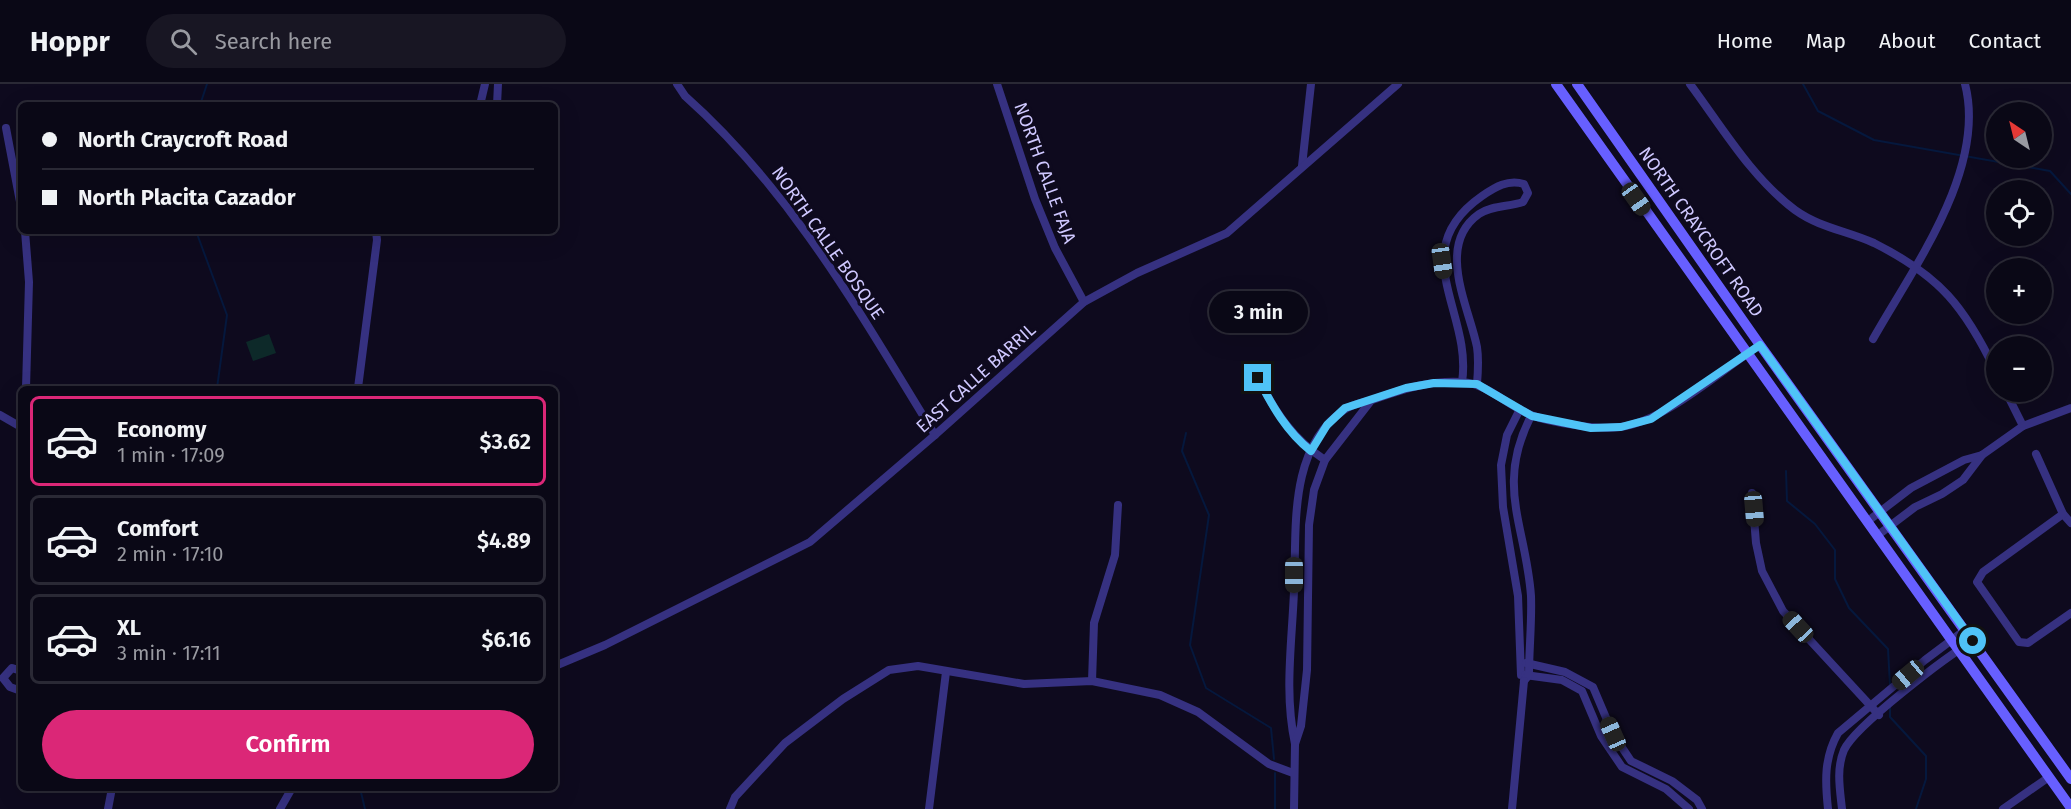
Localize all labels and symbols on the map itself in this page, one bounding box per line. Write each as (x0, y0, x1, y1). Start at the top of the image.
street label: NORTH CALLE FAJA (1009, 100, 1081, 247)
north arrow (1986, 102, 2052, 168)
street label: NORTH CRAYCROFT ROAD (1634, 143, 1768, 321)
street label: NORTH CALLE BOSQUE (767, 162, 889, 324)
car (1618, 179, 1654, 219)
car (1431, 242, 1453, 280)
callout: 3 min (1208, 291, 1308, 333)
street label: EAST CALLE BARRIL (912, 318, 1040, 437)
route end (1244, 364, 1271, 391)
car (1743, 490, 1765, 528)
car (1285, 557, 1303, 593)
car (1779, 608, 1817, 646)
route start (1959, 627, 1986, 654)
car (1888, 657, 1928, 693)
car (1597, 714, 1629, 754)

